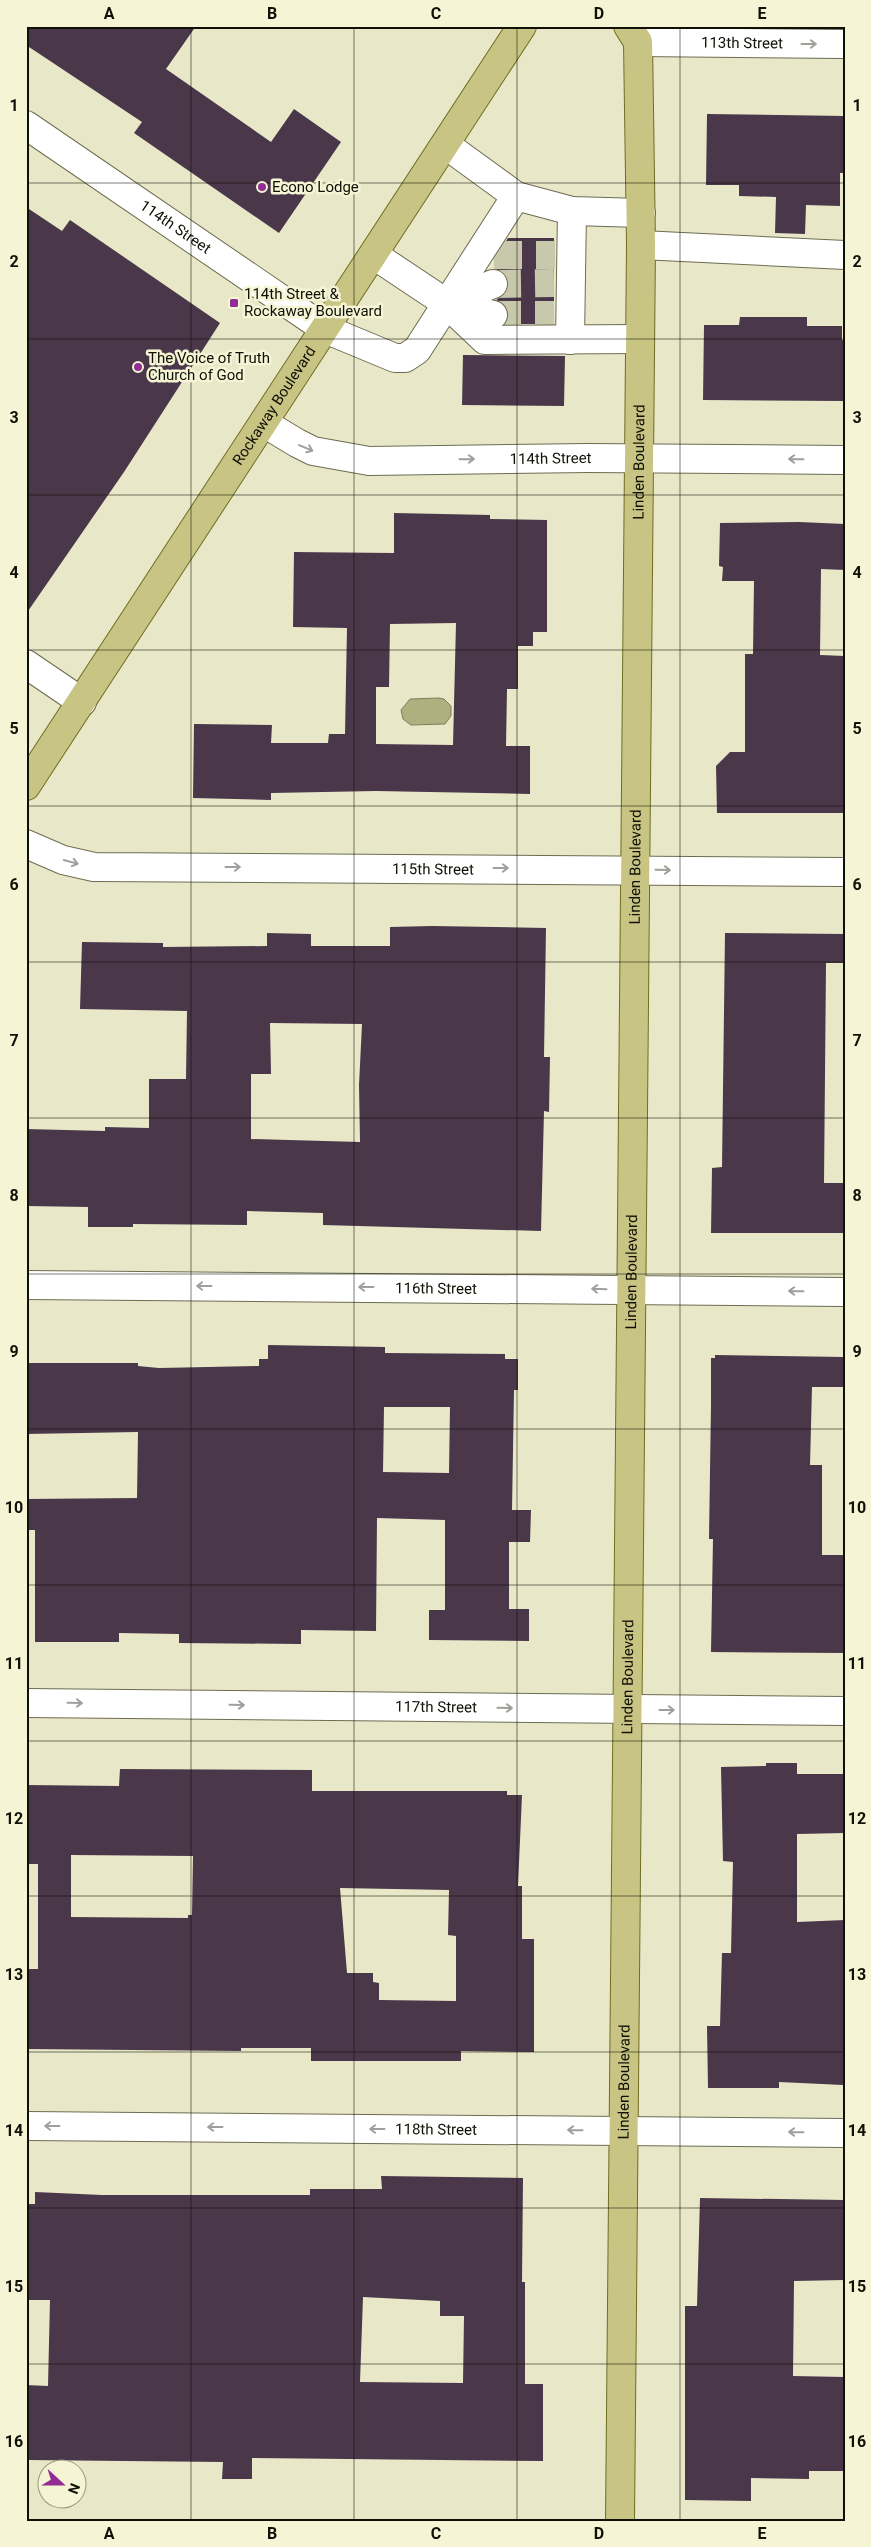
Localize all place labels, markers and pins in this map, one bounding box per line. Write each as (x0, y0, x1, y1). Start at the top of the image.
place label: Econo Lodge (272, 178, 359, 196)
marker: Econo Lodge (256, 181, 268, 193)
place label: 114th Street & Rockaway Boulevard (244, 285, 382, 320)
marker: 114th Street & Rockaway Boulevard (228, 297, 240, 309)
place label: The Voice of Truth Church of God (148, 349, 270, 384)
marker: The Voice of Truth Church of God (132, 361, 144, 373)

